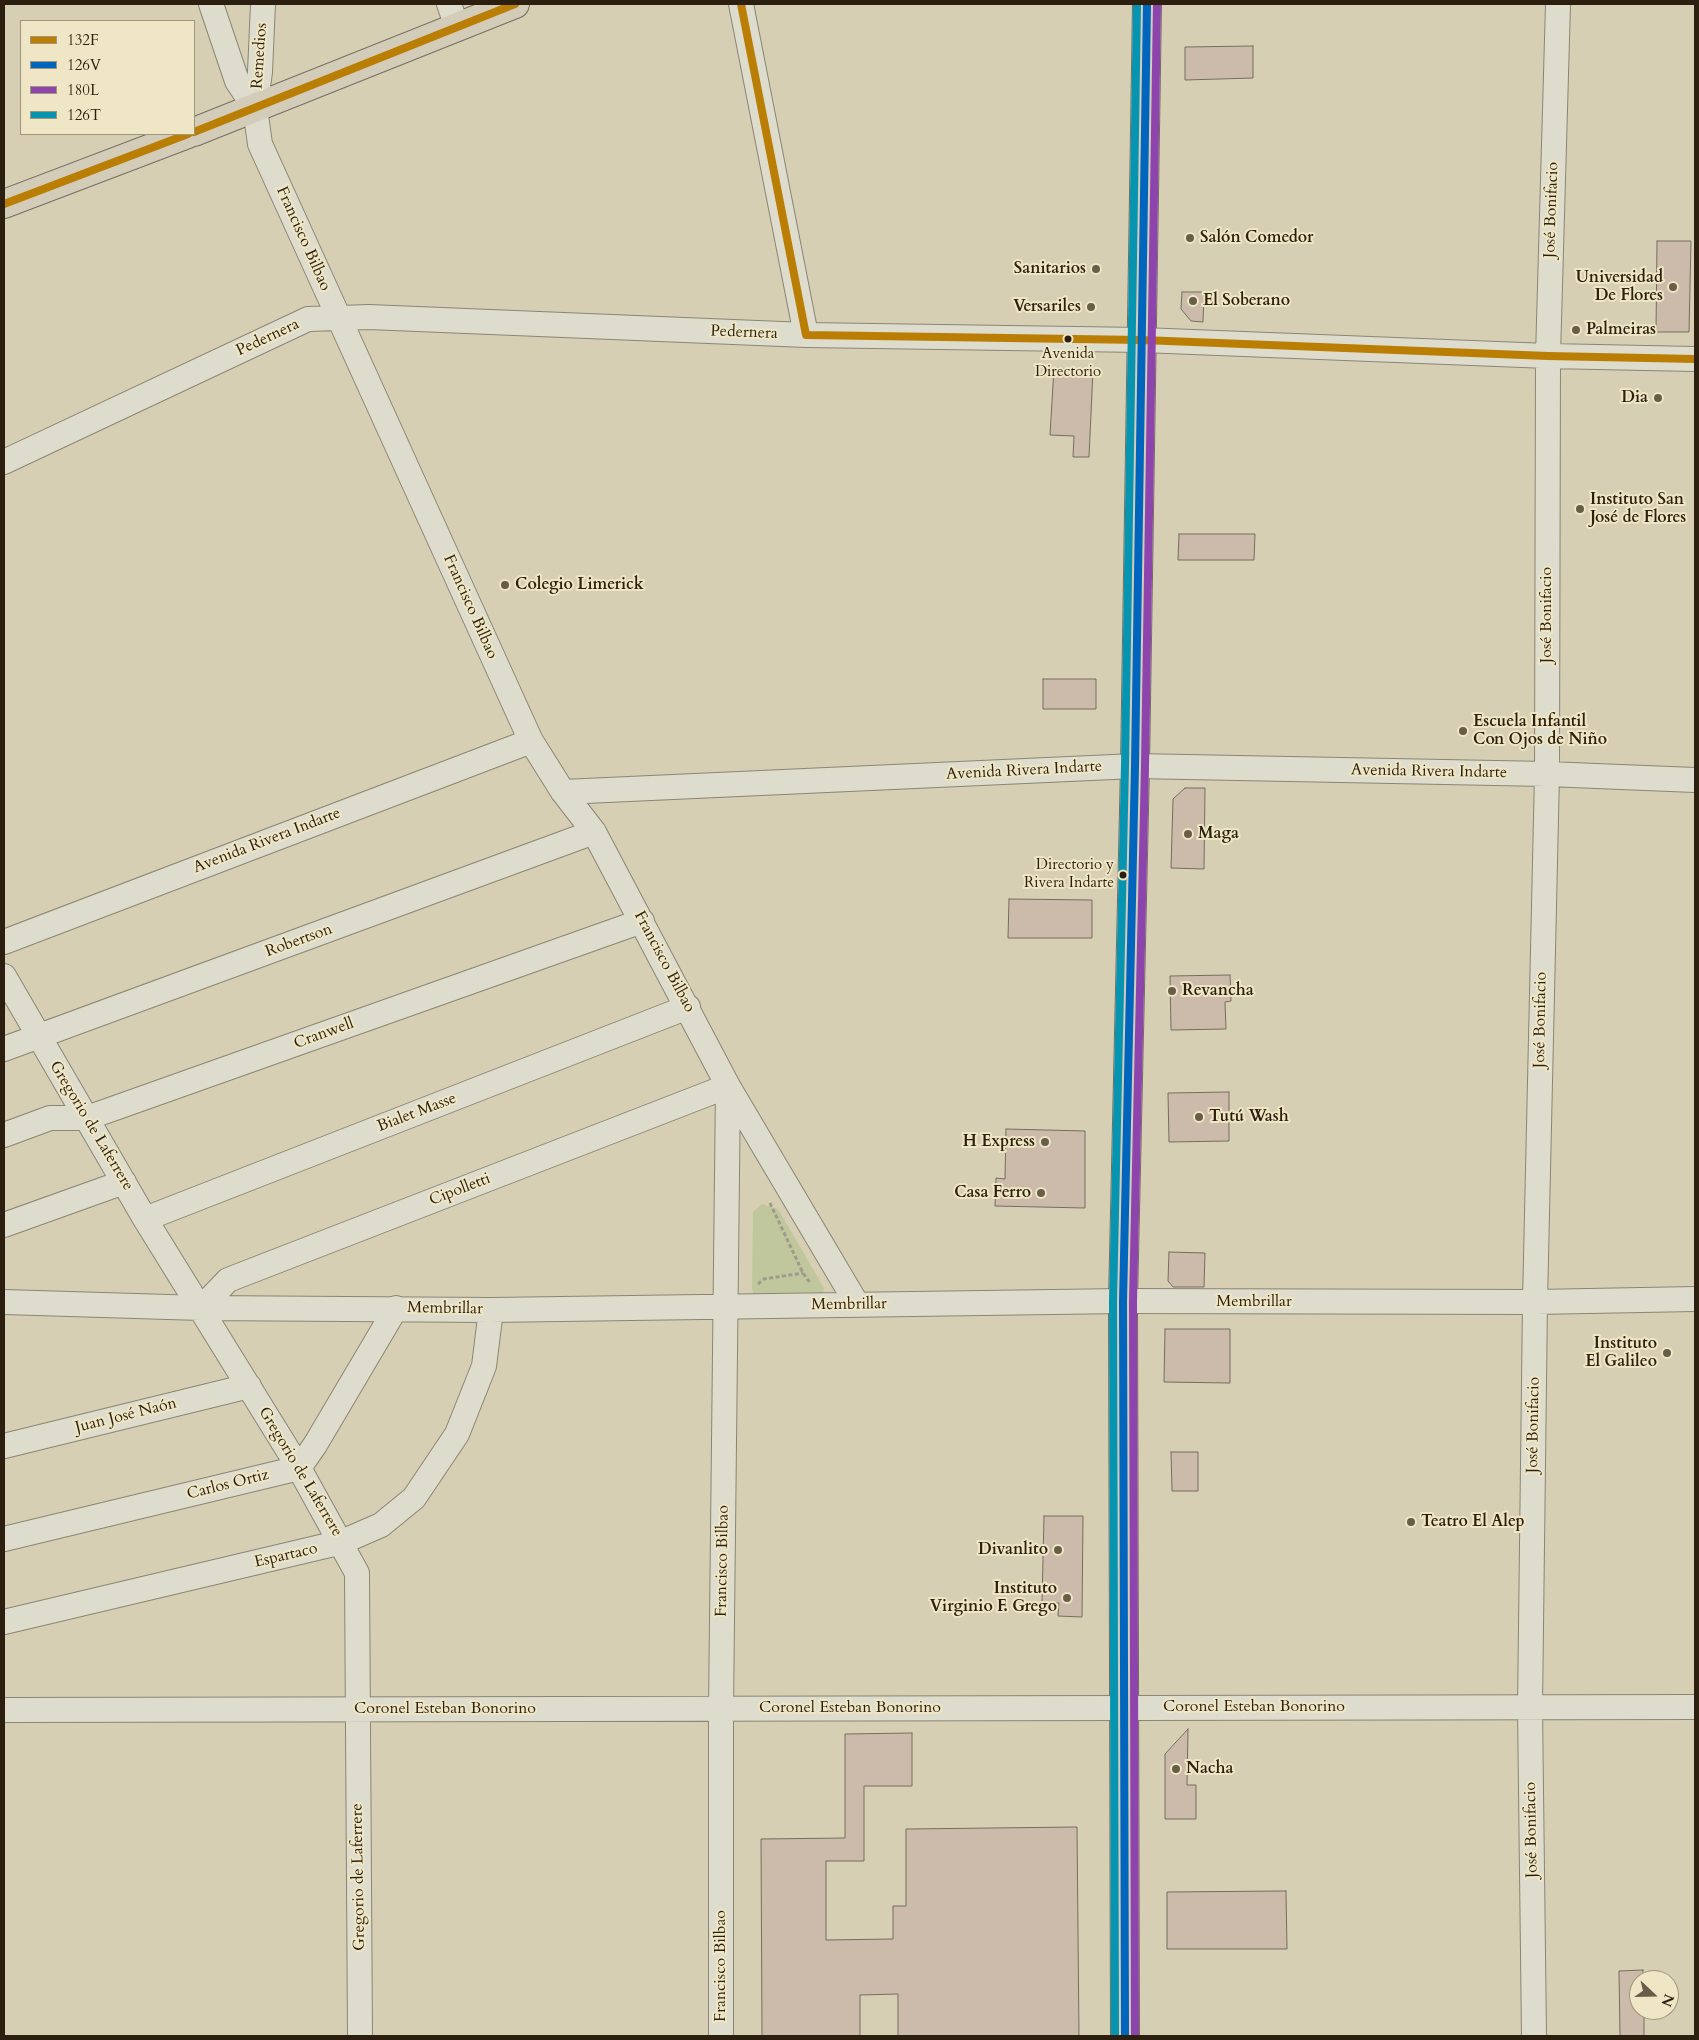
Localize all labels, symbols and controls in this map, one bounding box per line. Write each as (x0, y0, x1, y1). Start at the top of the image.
legend (20, 20, 195, 135)
street label: Remedios (248, 22, 272, 90)
text: 132F (67, 30, 99, 50)
text: 126V (67, 55, 101, 75)
text: 180L (67, 80, 99, 100)
text: 126T (67, 105, 101, 125)
street label: José Bonifacio (1541, 162, 1563, 258)
street label: Francisco Bilbao (271, 184, 335, 294)
place label: Salón Comedor (1200, 228, 1313, 248)
marker: Salón Comedor (1184, 232, 1196, 244)
place label: Sanitarios (1014, 259, 1086, 279)
marker: Sanitarios (1090, 263, 1102, 275)
place label: Universidad De Flores (1576, 268, 1663, 306)
marker: Universidad De Flores (1667, 281, 1679, 293)
place label: El Soberano (1203, 291, 1290, 311)
marker: El Soberano (1187, 295, 1199, 307)
place label: Versariles (1013, 297, 1081, 317)
marker: Versariles (1085, 301, 1097, 313)
street label: Pedernera (233, 315, 303, 361)
place label: Palmeiras (1586, 320, 1656, 340)
street label: Pedernera (710, 322, 778, 344)
marker: Palmeiras (1570, 324, 1582, 336)
marker: Avenida Directorio (1063, 334, 1073, 344)
place label: Avenida Directorio (1035, 346, 1101, 381)
place label: Dia (1621, 388, 1648, 408)
marker: Dia (1652, 392, 1664, 404)
place label: Instituto San José de Flores (1590, 490, 1686, 528)
marker: Instituto San José de Flores (1574, 503, 1586, 515)
street label: Francisco Bilbao (438, 552, 502, 662)
street label: José Bonifacio (1537, 567, 1557, 663)
place label: Colegio Limerick (515, 575, 644, 595)
marker: Colegio Limerick (499, 579, 511, 591)
place label: Escuela Infantil Con Ojos de Niño (1473, 712, 1607, 750)
marker: Escuela Infantil Con Ojos de Niño (1457, 725, 1469, 737)
street label: Avenida Rivera Indarte (946, 757, 1102, 785)
street label: Avenida Rivera Indarte (1351, 761, 1507, 783)
street label: Avenida Rivera Indarte (191, 804, 343, 878)
place label: Maga (1198, 824, 1239, 844)
marker: Maga (1182, 828, 1194, 840)
place label: Directorio y Rivera Indarte (1024, 857, 1114, 892)
marker: Directorio y Rivera Indarte (1118, 870, 1128, 880)
street label: Francisco Bilbao (629, 908, 699, 1016)
street label: Robertson (263, 920, 335, 962)
street label: José Bonifacio (1531, 972, 1551, 1068)
place label: Revancha (1182, 981, 1254, 1001)
marker: Revancha (1166, 985, 1178, 997)
street label: Cranwell (291, 1014, 357, 1054)
street label: Gregorio de Laferrere (45, 1058, 137, 1194)
street label: Bialet Masse (375, 1089, 459, 1137)
place label: Tutú Wash (1209, 1107, 1289, 1127)
marker: Tutú Wash (1193, 1111, 1205, 1123)
place label: H Express (963, 1132, 1035, 1152)
marker: H Express (1039, 1136, 1051, 1148)
street label: Cipolletti (427, 1170, 493, 1210)
place label: Casa Ferro (954, 1183, 1031, 1203)
marker: Casa Ferro (1035, 1187, 1047, 1199)
street label: Membrillar (1216, 1292, 1292, 1312)
street label: Membrillar (811, 1295, 887, 1315)
street label: Membrillar (407, 1299, 483, 1319)
place label: Instituto El Galileo (1585, 1334, 1657, 1372)
marker: Instituto El Galileo (1661, 1347, 1673, 1359)
street label: José Bonifacio (1524, 1377, 1544, 1473)
street label: Juan José Naón (73, 1394, 179, 1438)
street label: Gregorio de Laferrere (254, 1404, 346, 1540)
street label: Carlos Ortiz (185, 1466, 271, 1504)
street label: Francisco Bilbao (712, 1505, 734, 1617)
place label: Teatro El Alep (1421, 1512, 1525, 1532)
marker: Teatro El Alep (1405, 1516, 1417, 1528)
street label: Espartaco (252, 1539, 320, 1573)
place label: Divanlito (978, 1540, 1048, 1560)
marker: Divanlito (1052, 1544, 1064, 1556)
place label: Instituto Virginio F. Grego (930, 1579, 1057, 1617)
marker: Instituto Virginio F. Grego (1061, 1592, 1073, 1604)
street label: Coronel Esteban Bonorino (1163, 1697, 1345, 1717)
street label: Coronel Esteban Bonorino (759, 1698, 941, 1718)
street label: Coronel Esteban Bonorino (354, 1699, 536, 1719)
place label: Nacha (1186, 1759, 1233, 1779)
marker: Nacha (1170, 1763, 1182, 1775)
street label: José Bonifacio (1522, 1782, 1542, 1878)
street label: Gregorio de Laferrere (348, 1803, 370, 1951)
street label: Francisco Bilbao (711, 1910, 731, 2022)
north arrow (1629, 1970, 1679, 2020)
text: N (1656, 1991, 1679, 2009)

